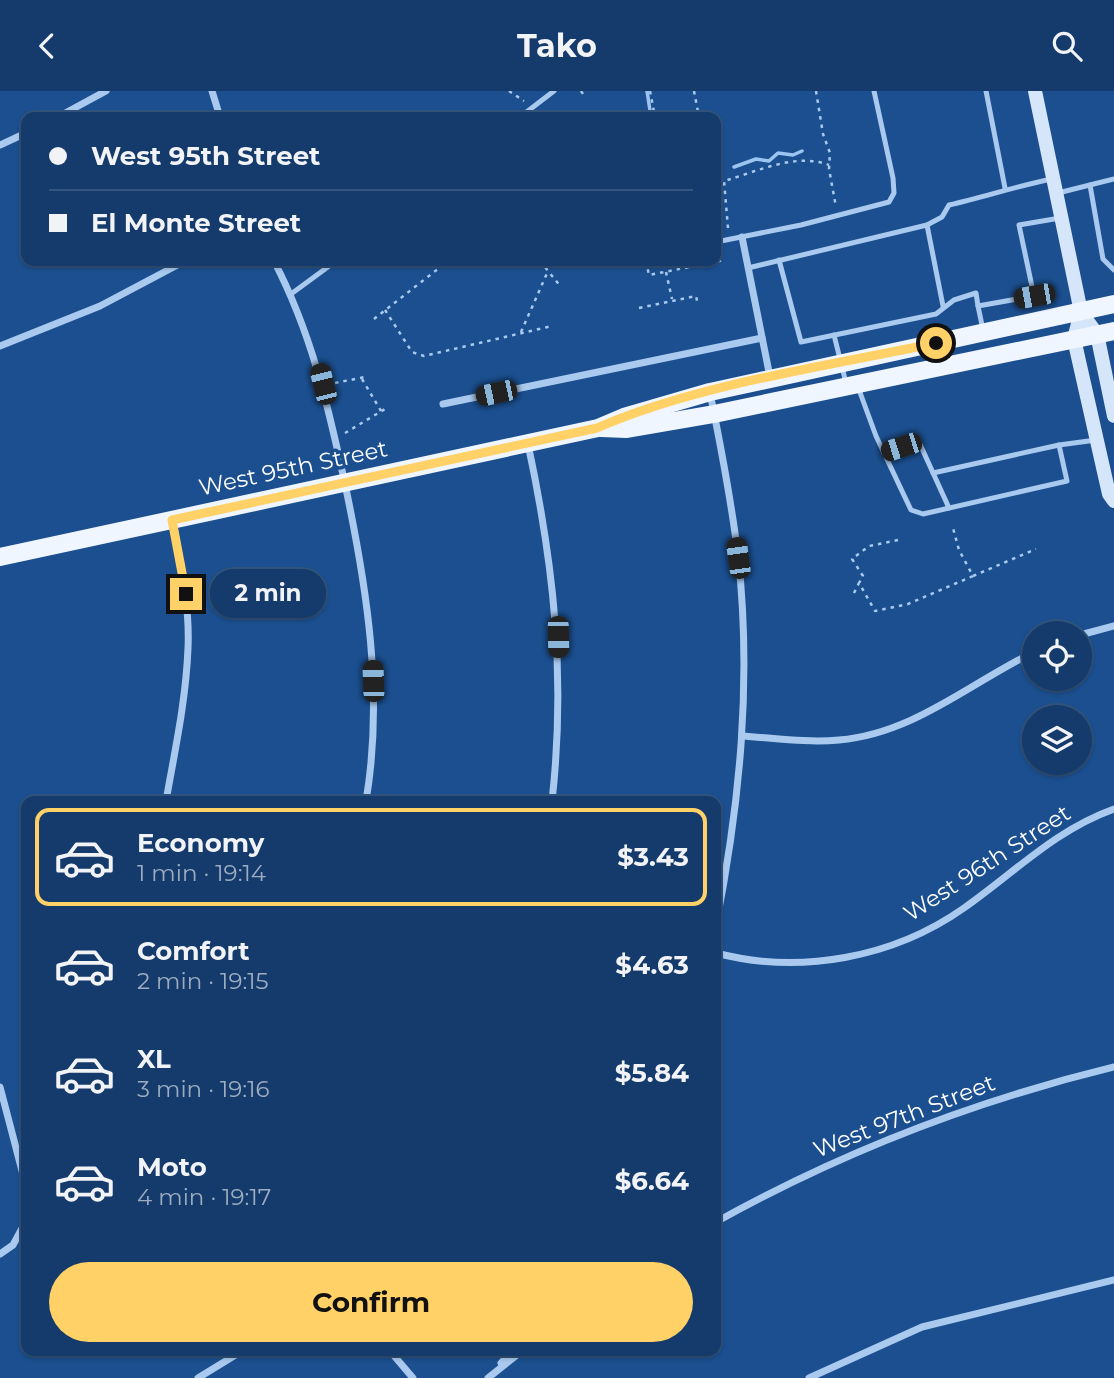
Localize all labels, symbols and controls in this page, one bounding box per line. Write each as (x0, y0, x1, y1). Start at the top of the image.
text: Tako (517, 26, 597, 65)
icon: back (28, 27, 66, 65)
icon: search (1048, 27, 1086, 65)
text: West 95th Street (91, 140, 320, 172)
text: El Monte Street (91, 207, 301, 239)
car (1012, 282, 1057, 310)
route start (920, 327, 952, 359)
car (308, 361, 339, 407)
car (474, 378, 519, 408)
car (878, 431, 925, 463)
street label: West 95th Street (196, 434, 390, 502)
car (725, 536, 752, 580)
callout: 2 min (210, 569, 326, 619)
route end (170, 578, 202, 610)
text: 2 min (234, 579, 302, 607)
car (548, 616, 569, 658)
map controls (1022, 621, 1092, 775)
button: locate (1022, 621, 1092, 691)
car (362, 660, 385, 702)
button: layers (1022, 705, 1092, 775)
street label: West 96th Street (898, 799, 1076, 927)
icon: car (53, 826, 116, 889)
text: Economy (137, 827, 264, 859)
text: $3.43 (617, 841, 689, 873)
text: 1 min · 19:14 (137, 859, 266, 887)
icon: car (53, 934, 116, 997)
text: Comfort (137, 935, 249, 967)
text: $4.63 (615, 949, 689, 981)
text: 2 min · 19:15 (137, 967, 269, 995)
icon: car (53, 1042, 116, 1105)
text: XL (137, 1043, 171, 1075)
text: $5.84 (615, 1057, 689, 1089)
street label: West 97th Street (809, 1068, 999, 1164)
text: 3 min · 19:16 (137, 1075, 269, 1103)
icon: car (53, 1150, 116, 1213)
text: Moto (137, 1151, 207, 1183)
text: $6.64 (615, 1165, 689, 1197)
text: 4 min · 19:17 (137, 1183, 271, 1211)
button: Confirm (49, 1262, 693, 1342)

